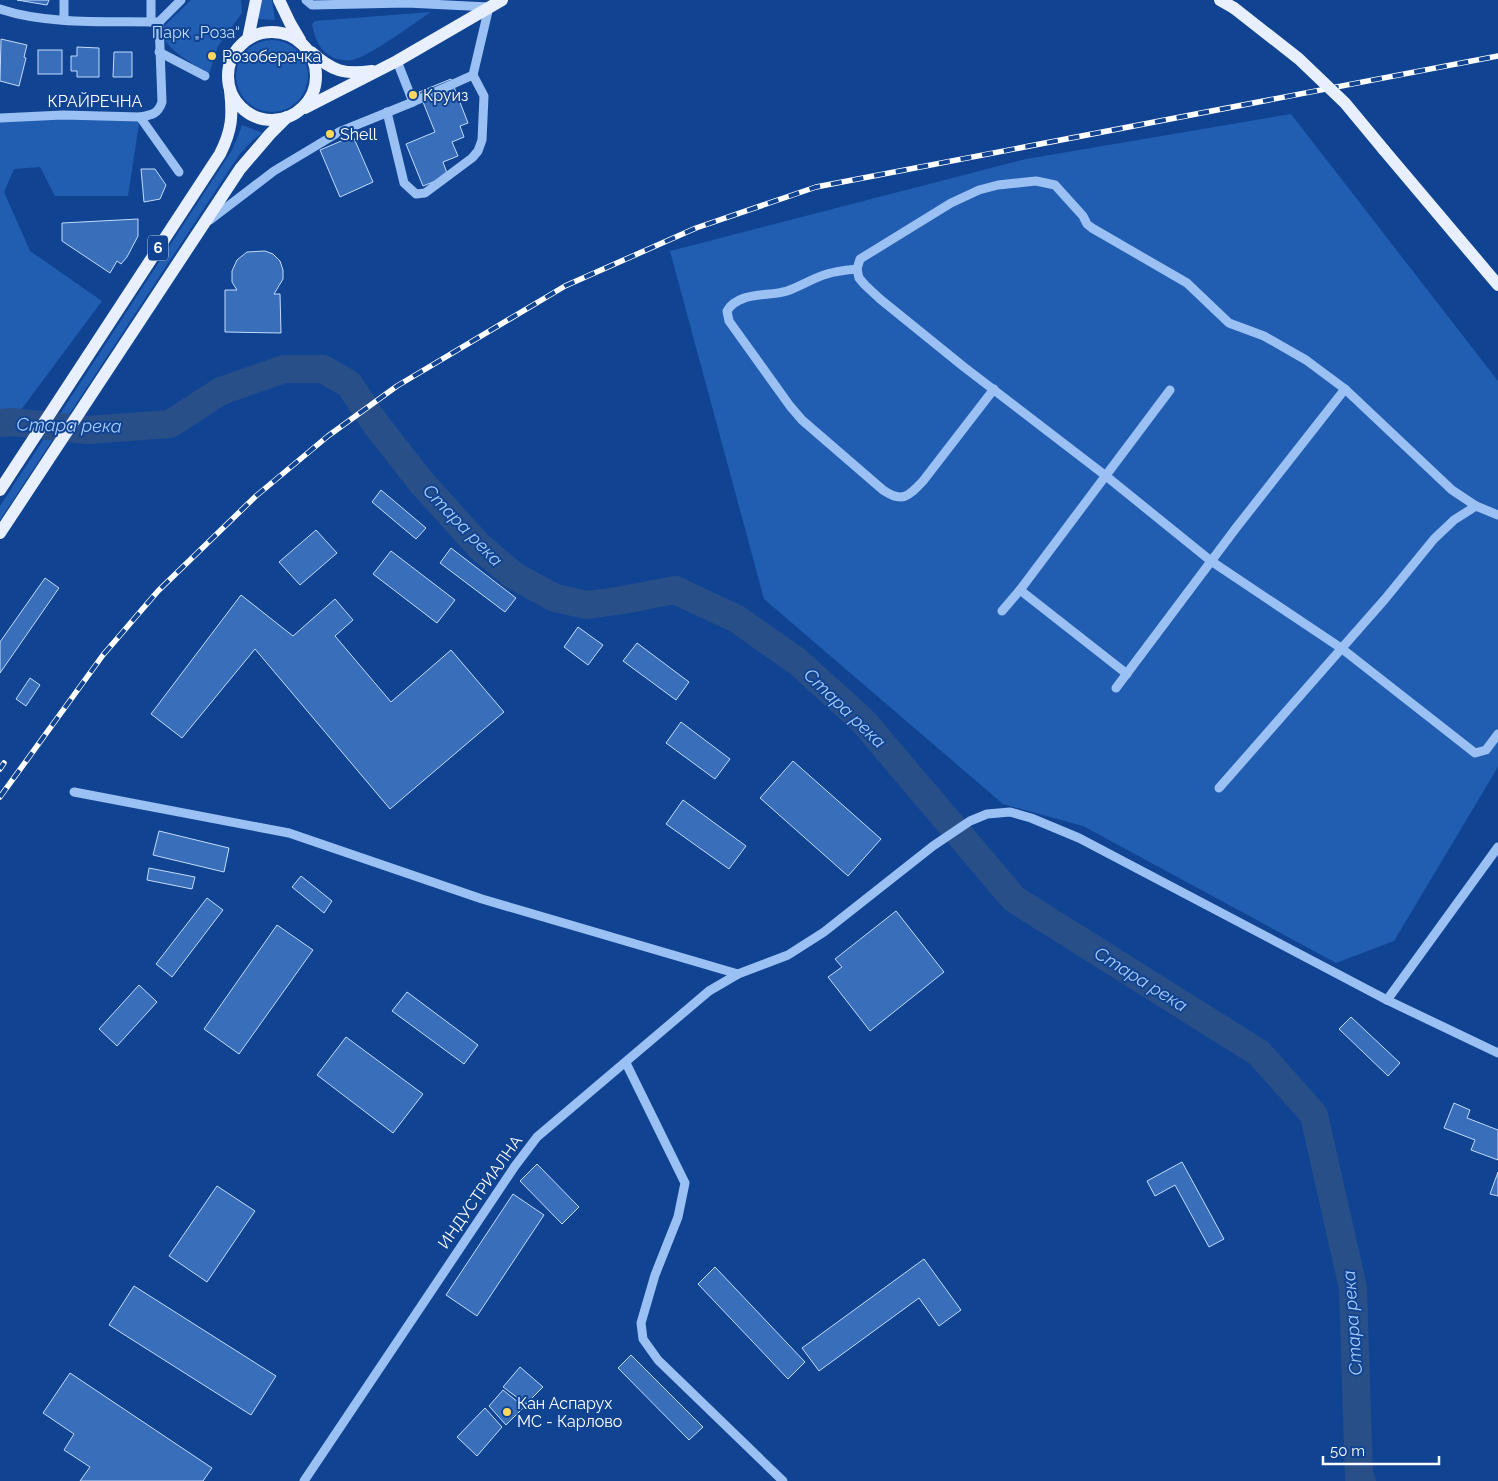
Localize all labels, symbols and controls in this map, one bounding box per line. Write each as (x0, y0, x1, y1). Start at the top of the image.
park label: Парк „Роза“ (152, 23, 240, 42)
place label: Розоберачка (222, 47, 321, 66)
marker: Розоберачка (206, 50, 218, 62)
place label: Круиз (423, 86, 468, 105)
marker: Круиз (407, 89, 419, 101)
street label: КРАЙРЕЧНА (48, 92, 143, 111)
place label: Shell (340, 125, 378, 144)
marker: Shell (324, 128, 336, 140)
road number: 6 (148, 236, 168, 260)
water label: Стара река (16, 414, 122, 436)
water label: Стара река (419, 480, 507, 570)
water label: Стара река (800, 664, 890, 752)
water label: Стара река (1091, 942, 1191, 1016)
street label: ИНДУСТРИАЛНА (434, 1132, 526, 1252)
water label: Стара река (1338, 1269, 1366, 1376)
place label: Кан Аспарух МС - Карлово (517, 1394, 622, 1431)
marker: Кан Аспарух МС - Карлово (501, 1406, 513, 1418)
scale bar (1323, 1434, 1439, 1466)
text: 50 m (1330, 1442, 1365, 1460)

